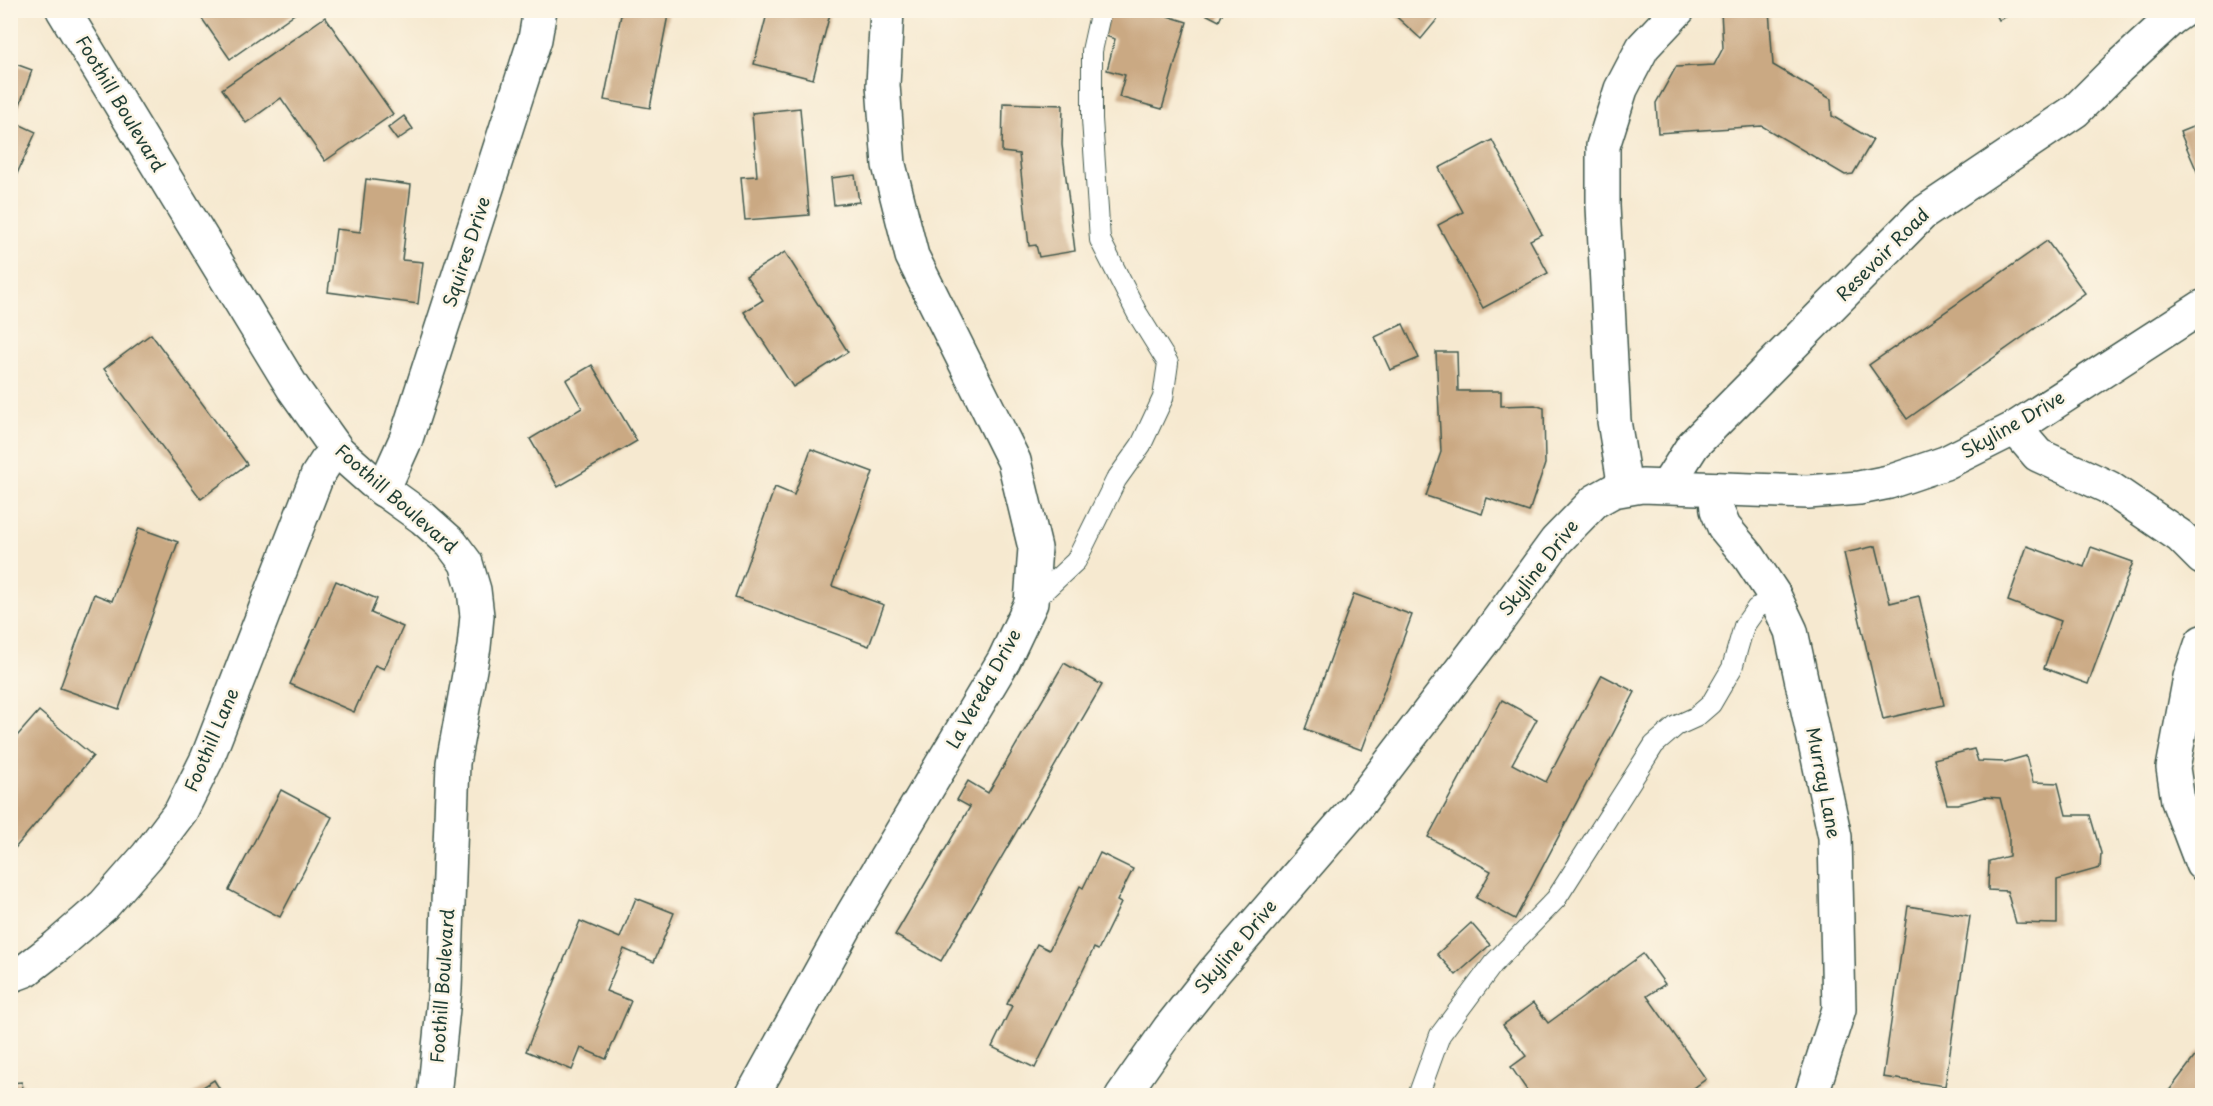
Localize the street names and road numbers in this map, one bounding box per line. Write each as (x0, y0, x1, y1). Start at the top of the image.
street label: Foothill Boulevard (70, 30, 173, 176)
street label: Squires Drive (435, 193, 496, 310)
street label: Resevoir Road (1829, 201, 1935, 307)
street label: Skyline Drive (1955, 383, 2069, 464)
street label: Foothill Boulevard (330, 437, 464, 559)
street label: Skyline Drive (1492, 513, 1584, 621)
street label: La Vereda Drive (939, 623, 1027, 753)
street label: Foothill Lane (177, 683, 245, 796)
street label: Murray Lane (1800, 725, 1848, 841)
street label: Skyline Drive (1187, 893, 1282, 999)
street label: Foothill Boulevard (423, 908, 460, 1064)

